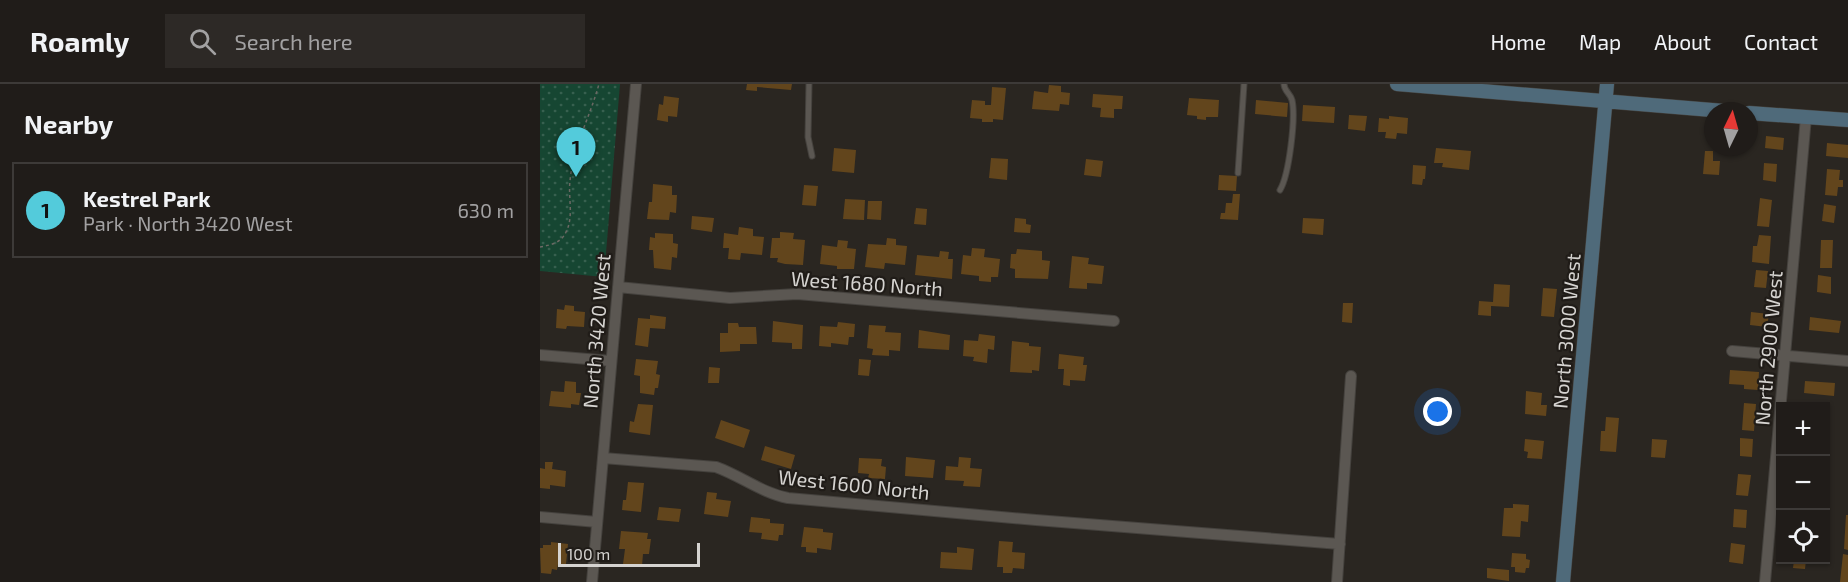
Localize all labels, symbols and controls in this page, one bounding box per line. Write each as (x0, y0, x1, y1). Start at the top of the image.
search box (165, 14, 585, 68)
text: Roamly (30, 24, 129, 58)
icon: search (186, 25, 219, 58)
text: Search here (234, 28, 353, 54)
text: Home (1490, 29, 1546, 54)
text: Map (1579, 29, 1621, 54)
text: About (1654, 29, 1711, 54)
text: Contact (1744, 29, 1818, 54)
north arrow (1704, 102, 1758, 156)
text: Nearby (24, 108, 113, 139)
pin: 1 (556, 128, 596, 177)
text: Kestrel Park (83, 185, 211, 211)
text: 1 (41, 198, 50, 222)
text: 630 m (457, 198, 514, 222)
text: Park · North 3420 West (83, 211, 293, 235)
street label: North 3420 West (577, 252, 615, 409)
street label: North 3000 West (1547, 252, 1585, 410)
street label: West 1680 North (790, 266, 944, 300)
street label: North 2900 West (1749, 269, 1787, 426)
your location (1423, 397, 1452, 426)
map controls (1776, 402, 1830, 564)
button: + (1776, 402, 1830, 456)
button: − (1776, 456, 1830, 510)
street label: West 1600 North (777, 464, 931, 504)
button: locate (1776, 510, 1830, 564)
scale bar (558, 540, 700, 568)
text: 100 m (567, 544, 610, 563)

